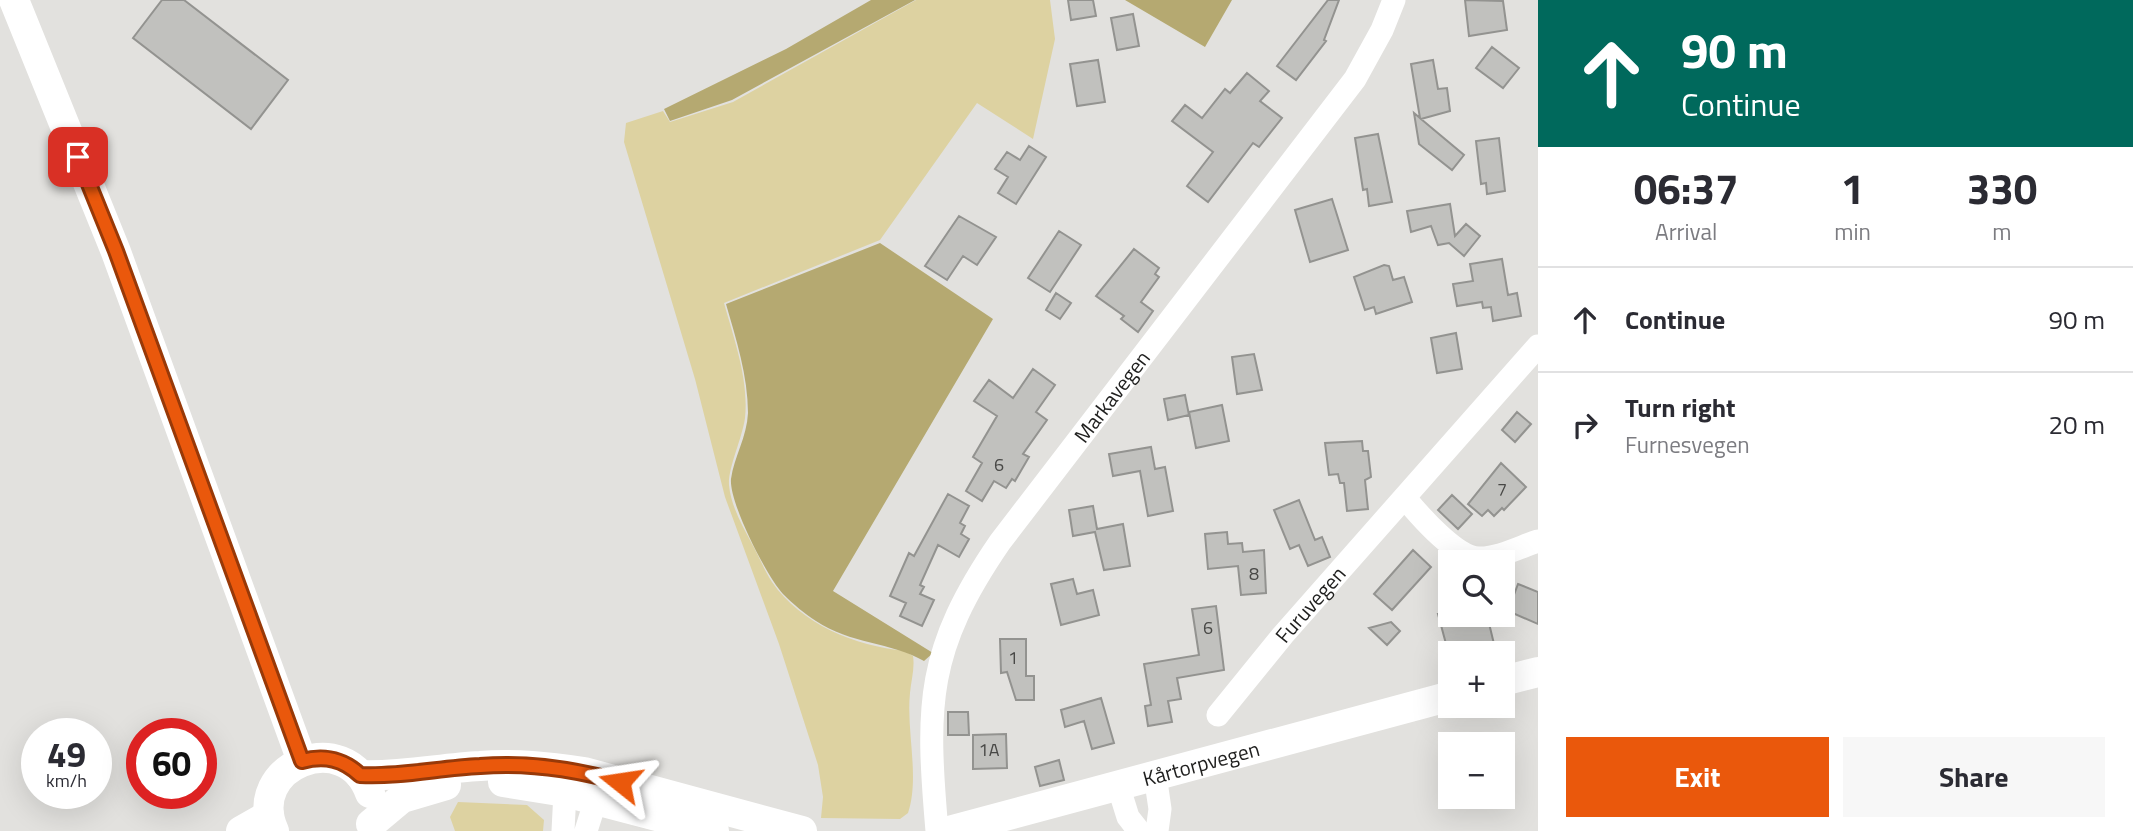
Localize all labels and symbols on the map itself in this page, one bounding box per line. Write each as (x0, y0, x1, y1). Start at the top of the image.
pin (48, 127, 108, 187)
street label: Markavegen (1066, 343, 1158, 449)
house number: 6 (994, 451, 1004, 478)
house number: 7 (1497, 476, 1507, 503)
street label: Furuvegen (1267, 559, 1353, 650)
house number: 8 (1249, 560, 1259, 587)
house number: 6 (1203, 614, 1213, 641)
house number: 1 (1008, 644, 1018, 671)
speed limit sign: 60 (126, 718, 217, 809)
street label: Kårtorpvegen (1139, 732, 1263, 794)
house number: 1A (979, 736, 1000, 763)
position arrow (583, 745, 657, 819)

